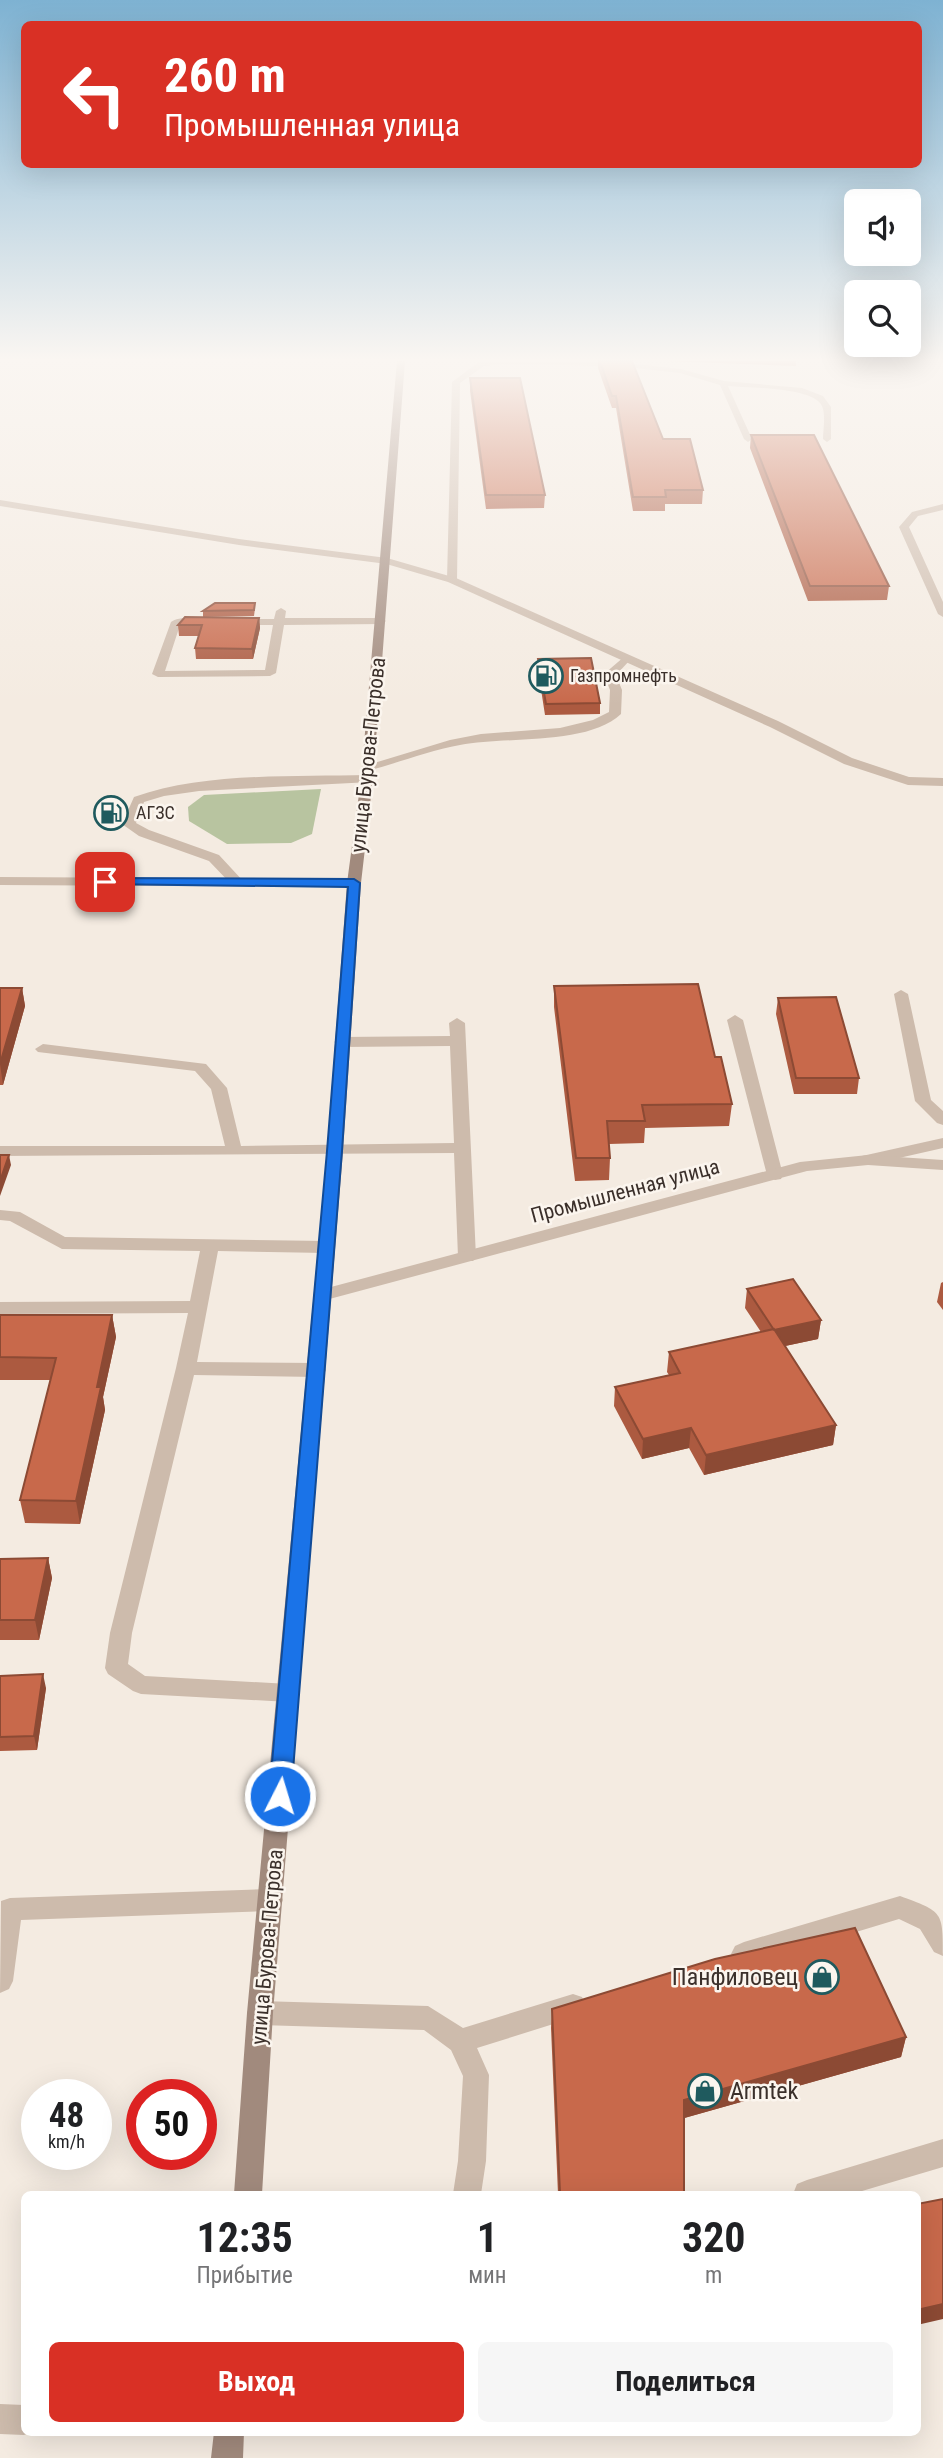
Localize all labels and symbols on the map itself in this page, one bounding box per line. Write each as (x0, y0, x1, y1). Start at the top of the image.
street label: улица Бурова-Петрова (346, 656, 390, 854)
fuel station icon: Газпромнефть (527, 657, 565, 695)
place label: Газпромнефть (570, 665, 677, 686)
fuel station icon: АГЗС (92, 794, 130, 832)
place label: АГЗС (136, 802, 175, 823)
pin (75, 852, 135, 912)
street label: Промышленная улица (528, 1154, 722, 1228)
position arrow (243, 1759, 317, 1833)
street label: улица Бурова-Петрова (247, 1848, 287, 2046)
shop icon: Панфиловец (803, 1958, 841, 1996)
place label: Панфиловец (672, 1963, 798, 1991)
shop icon: Armtek (686, 2072, 724, 2110)
place label: Armtek (730, 2077, 799, 2105)
speed limit sign: 50 (126, 2079, 217, 2170)

